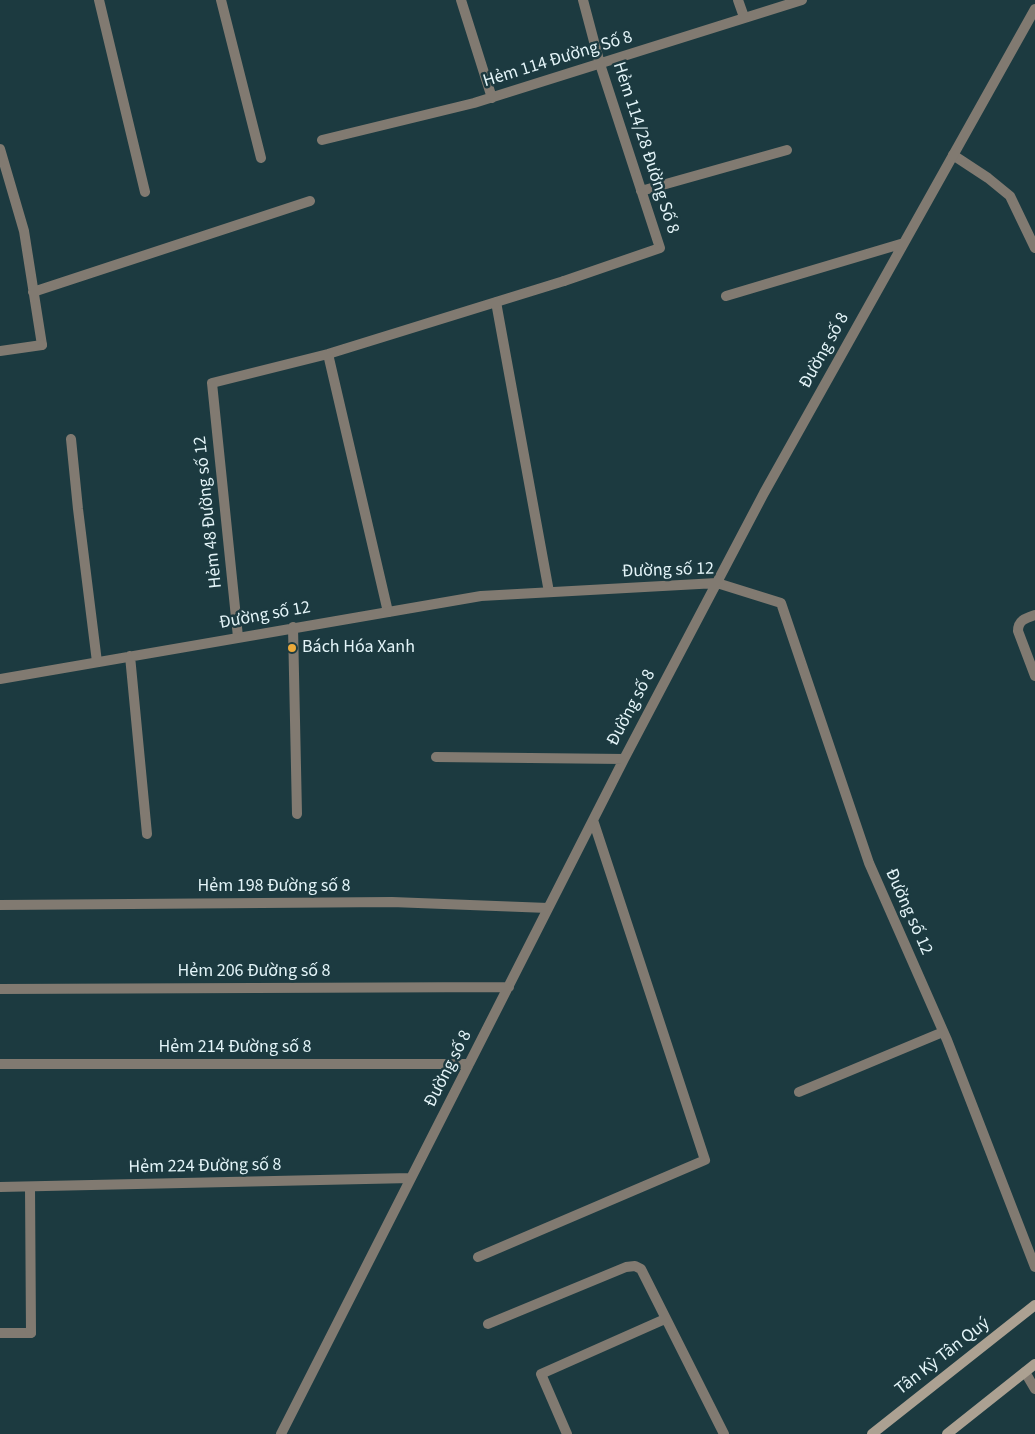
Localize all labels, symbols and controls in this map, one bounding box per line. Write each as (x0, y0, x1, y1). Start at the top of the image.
street label: Hẻm 114 Đường Số 8 (481, 27, 635, 93)
street label: Hẻm 114/28 Đường Số 8 (607, 59, 683, 237)
street label: Đường số 8 (795, 309, 855, 393)
street label: Hẻm 48 Đường số 12 (190, 435, 228, 589)
street label: Đường số 12 (622, 559, 714, 583)
street label: Đường số 12 (218, 597, 312, 635)
place label: Bách Hóa Xanh (302, 637, 415, 659)
marker: Bách Hóa Xanh (286, 642, 298, 654)
street label: Đường số 8 (603, 666, 661, 750)
street label: Đường số 12 (879, 865, 937, 959)
street label: Hẻm 198 Đường số 8 (198, 876, 350, 898)
street label: Hẻm 206 Đường số 8 (178, 961, 330, 983)
street label: Đường số 8 (420, 1027, 478, 1111)
street label: Hẻm 214 Đường số 8 (159, 1037, 311, 1059)
street label: Hẻm 224 Đường số 8 (128, 1155, 282, 1179)
street label: Tân Kỳ Tân Quý (891, 1313, 995, 1401)

